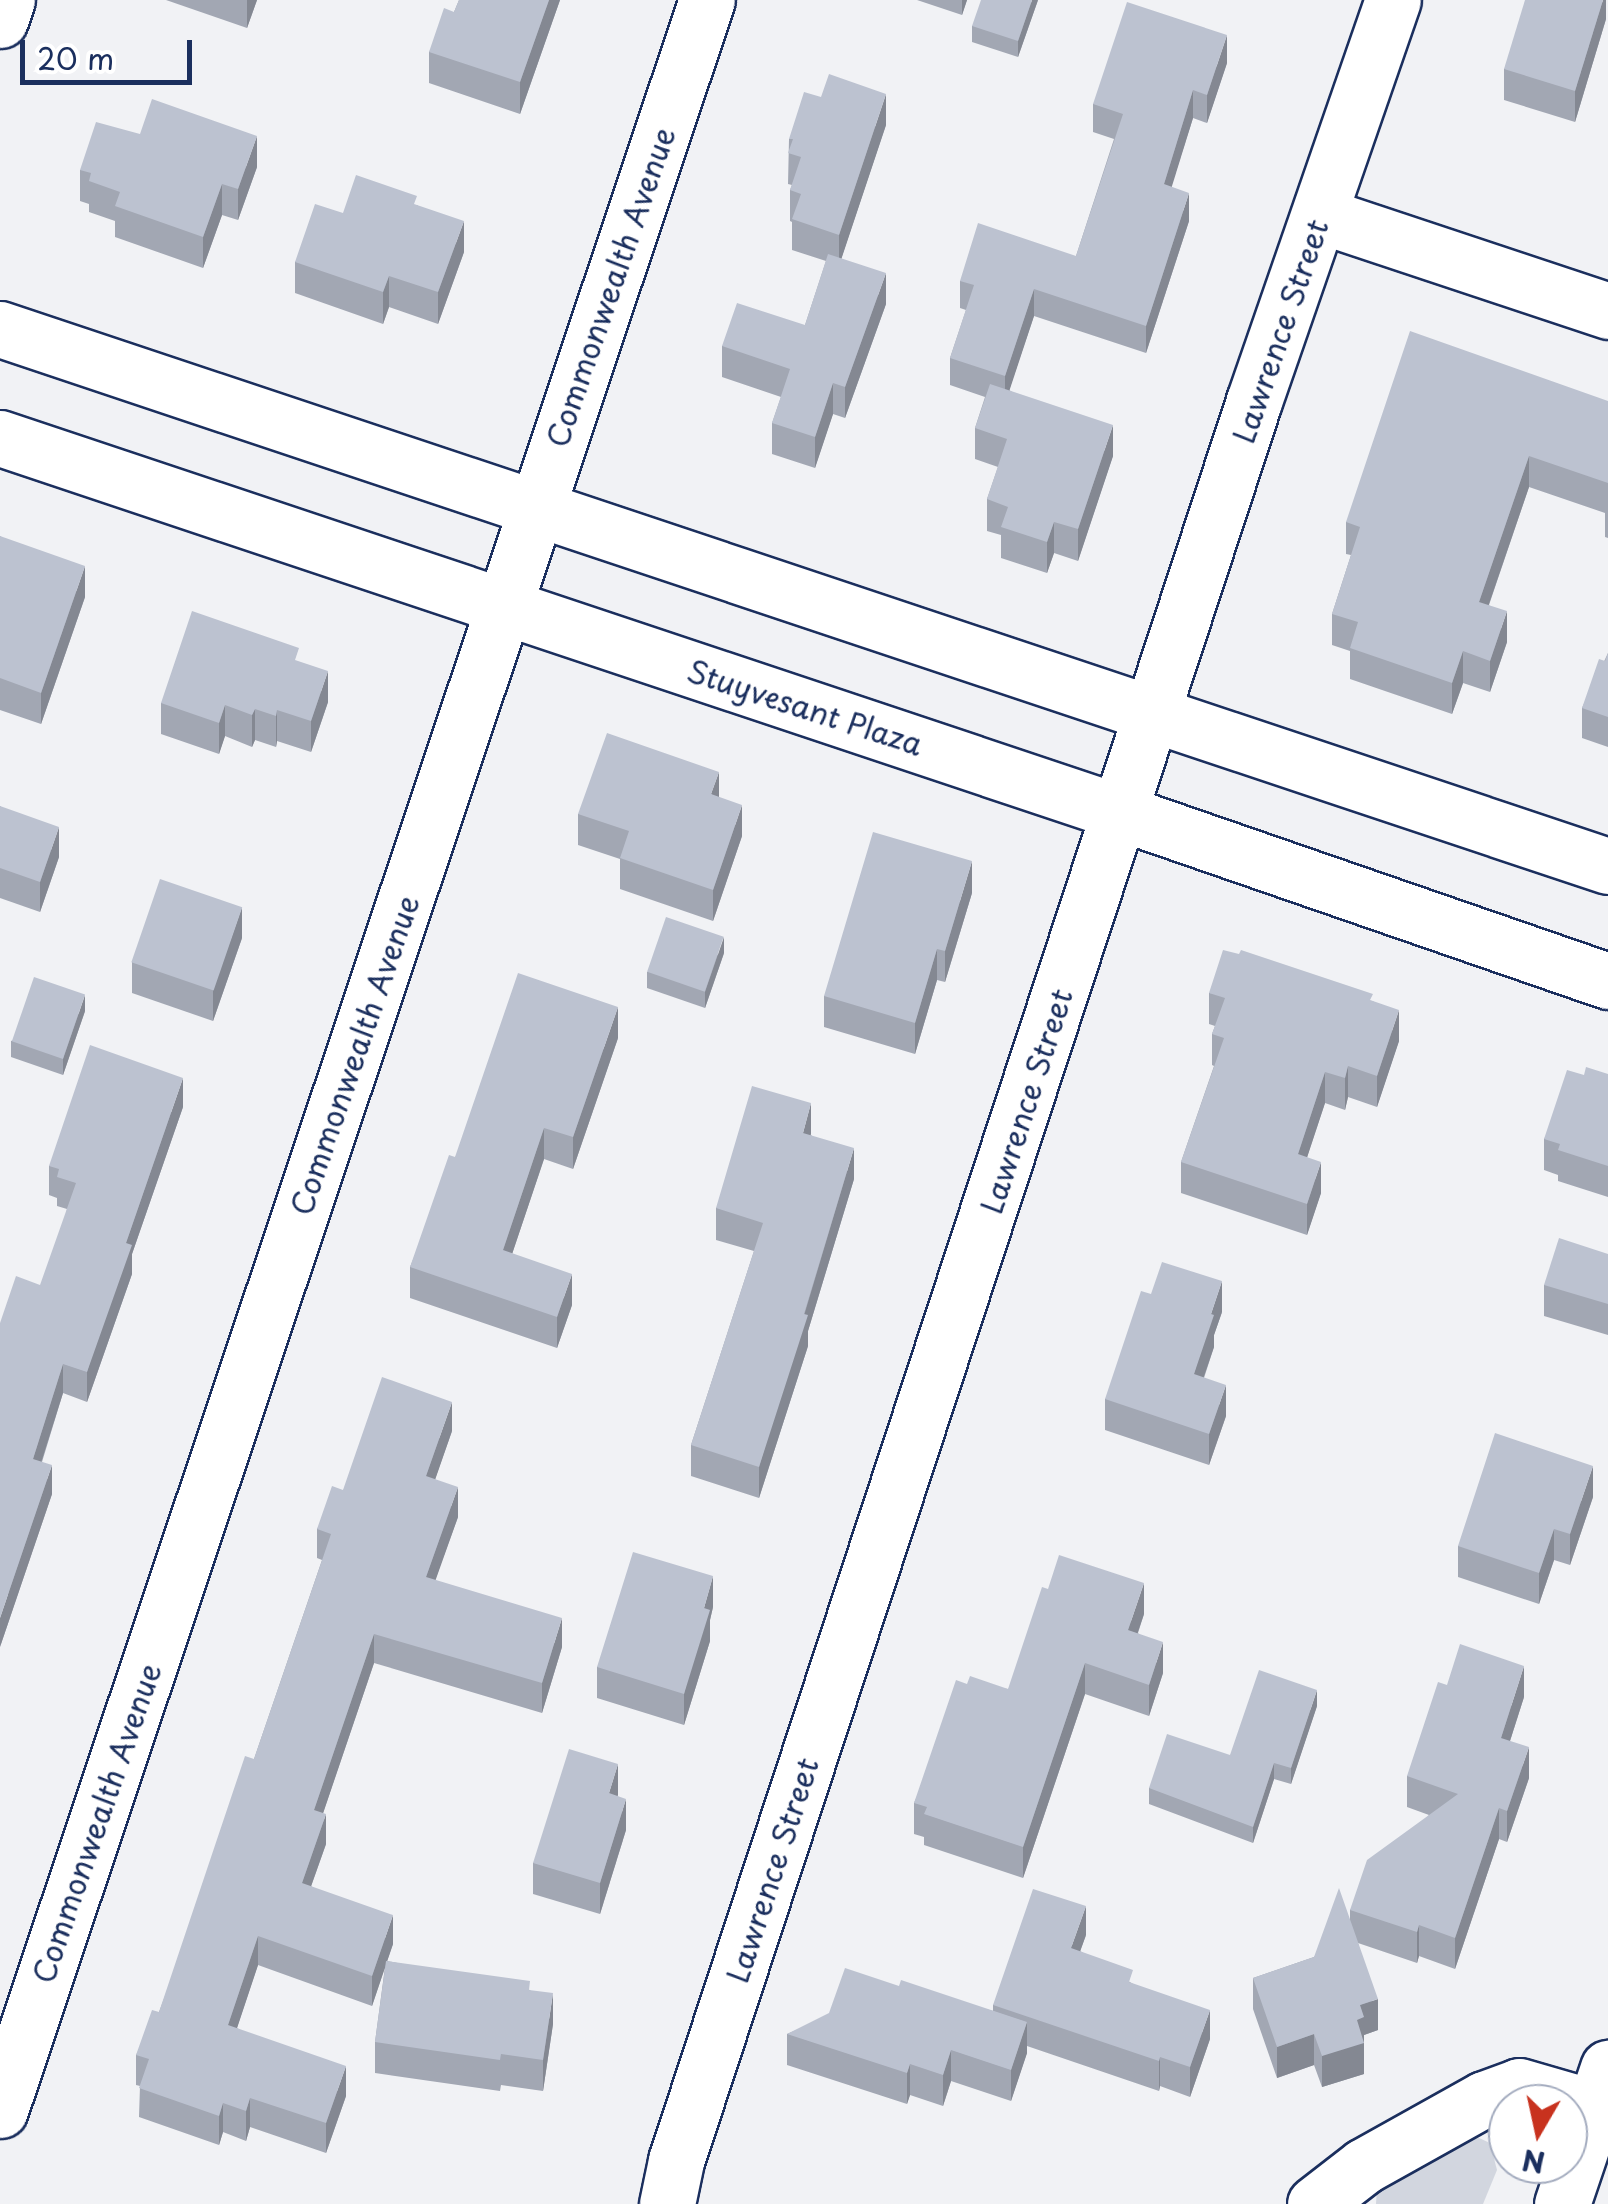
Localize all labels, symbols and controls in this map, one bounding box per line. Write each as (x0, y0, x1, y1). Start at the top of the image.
scale bar (25, 20, 198, 82)
text: 20 m (37, 35, 114, 80)
street label: Commonwealth Avenue (538, 121, 682, 453)
street label: Lawrence Street (1225, 214, 1335, 448)
street label: Stuyvesant Plaza (683, 652, 927, 762)
street label: Commonwealth Avenue (282, 889, 426, 1221)
street label: Lawrence Street (972, 983, 1080, 1219)
street label: Commonwealth Avenue (24, 1657, 168, 1989)
street label: Lawrence Street (718, 1752, 826, 1988)
north arrow (1488, 2084, 1588, 2184)
text: N (1519, 2139, 1548, 2185)

